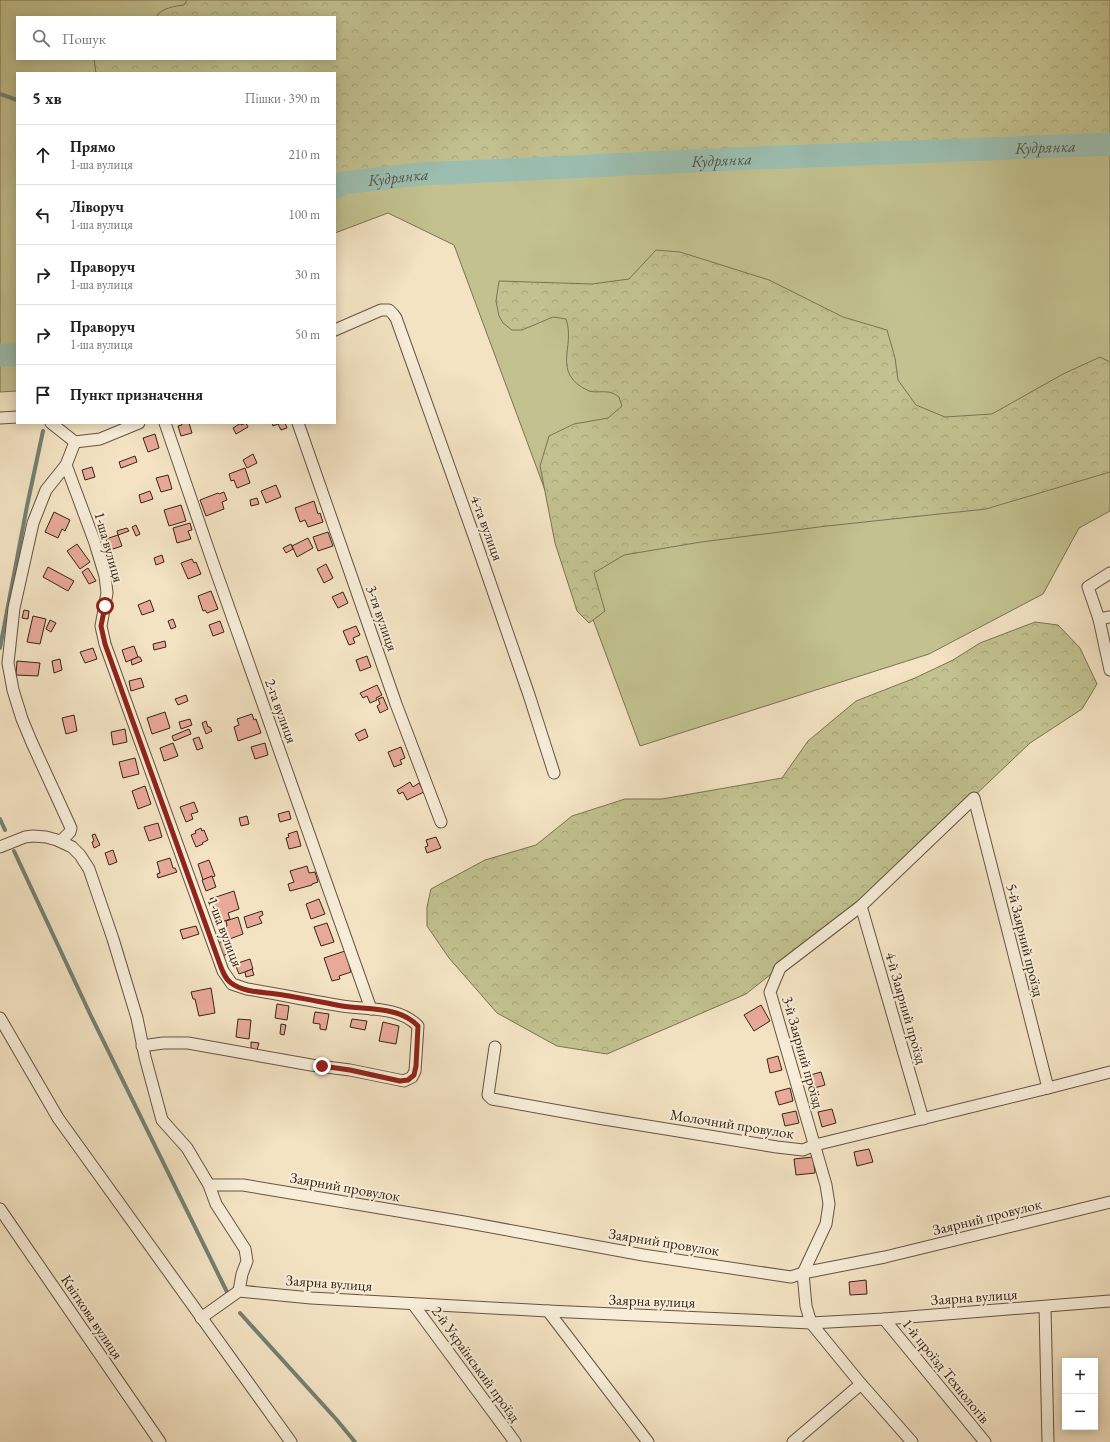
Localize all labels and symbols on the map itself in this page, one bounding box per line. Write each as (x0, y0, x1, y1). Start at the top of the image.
water label: Кудрянка (1014, 135, 1076, 159)
water label: Кудрянка (690, 148, 753, 172)
water label: Кудрянка (366, 164, 429, 191)
street label: 4-та вулиця (467, 492, 508, 563)
street label: 1-ша вулиця (90, 509, 129, 585)
street label: 3-тя вулиця (362, 582, 403, 654)
route start (96, 597, 114, 615)
street label: 2-га вулиця (261, 676, 302, 746)
street label: 5-й Заярний проїзд (1002, 881, 1049, 999)
street label: 1-ша вулиця (204, 895, 247, 969)
street label: 4-й Заярний проїзд (881, 950, 932, 1066)
street label: 3-й Заярний проїзд (778, 994, 829, 1110)
route end (313, 1057, 331, 1075)
street label: Молочний провулок (669, 1104, 795, 1143)
street label: Заярний провулок (288, 1167, 402, 1206)
street label: Заярний провулок (930, 1194, 1043, 1239)
street label: Заярний провулок (607, 1223, 721, 1260)
street label: Заярна вулиця (285, 1270, 373, 1295)
street label: Квіткова вулиця (57, 1271, 128, 1363)
street label: Заярна вулиця (930, 1284, 1018, 1309)
street label: Заярна вулиця (608, 1289, 696, 1312)
street label: 2-й Український проїзд (428, 1302, 525, 1426)
street label: 1-й проїзд Технологів (898, 1314, 994, 1427)

